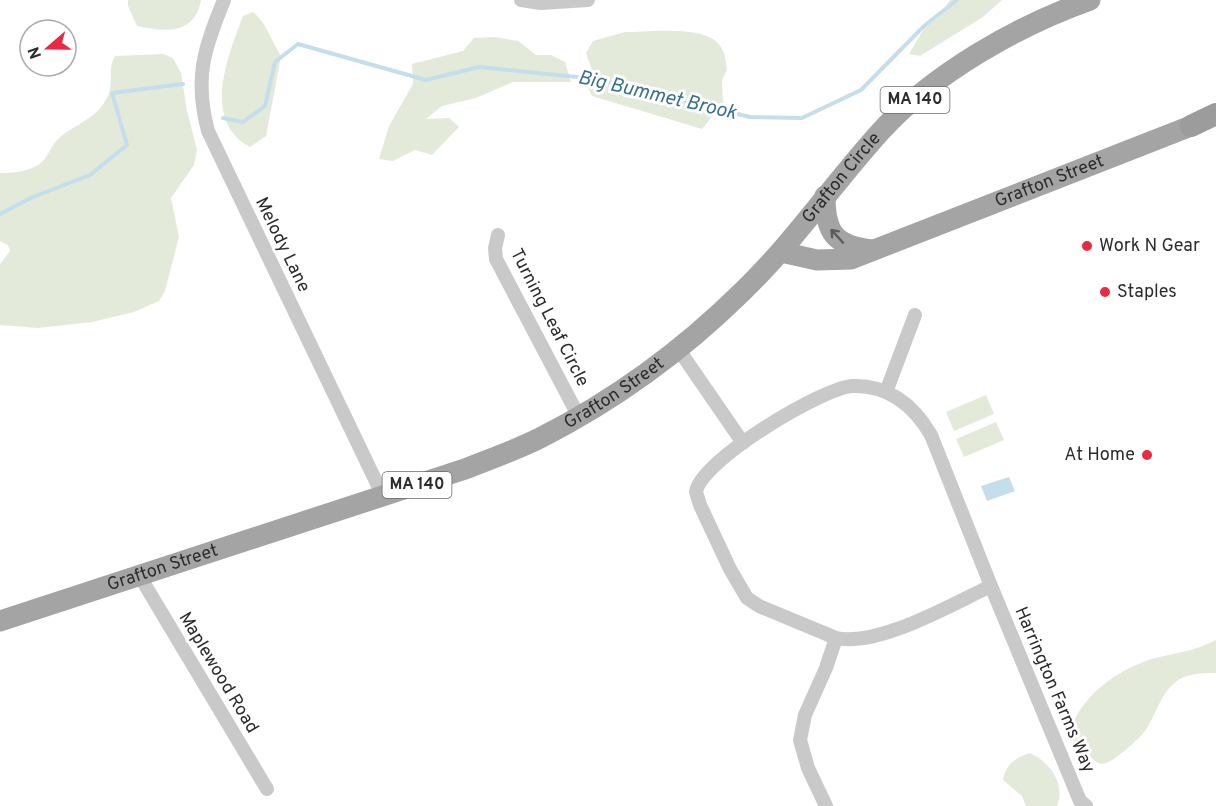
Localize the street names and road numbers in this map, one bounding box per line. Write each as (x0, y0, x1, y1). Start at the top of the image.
road number: MA 140 (880, 87, 950, 113)
street label: Grafton Circle (797, 127, 886, 228)
street label: Grafton Street (992, 150, 1107, 213)
street label: Melody Lane (249, 194, 315, 296)
street label: Turning Leaf Circle (504, 245, 594, 391)
street label: Grafton Street (560, 352, 669, 434)
road number: MA 140 (382, 472, 452, 498)
street label: Grafton Street (104, 539, 221, 597)
street label: Harrington Farms Way (1009, 604, 1099, 776)
street label: Maplewood Road (173, 608, 263, 738)

